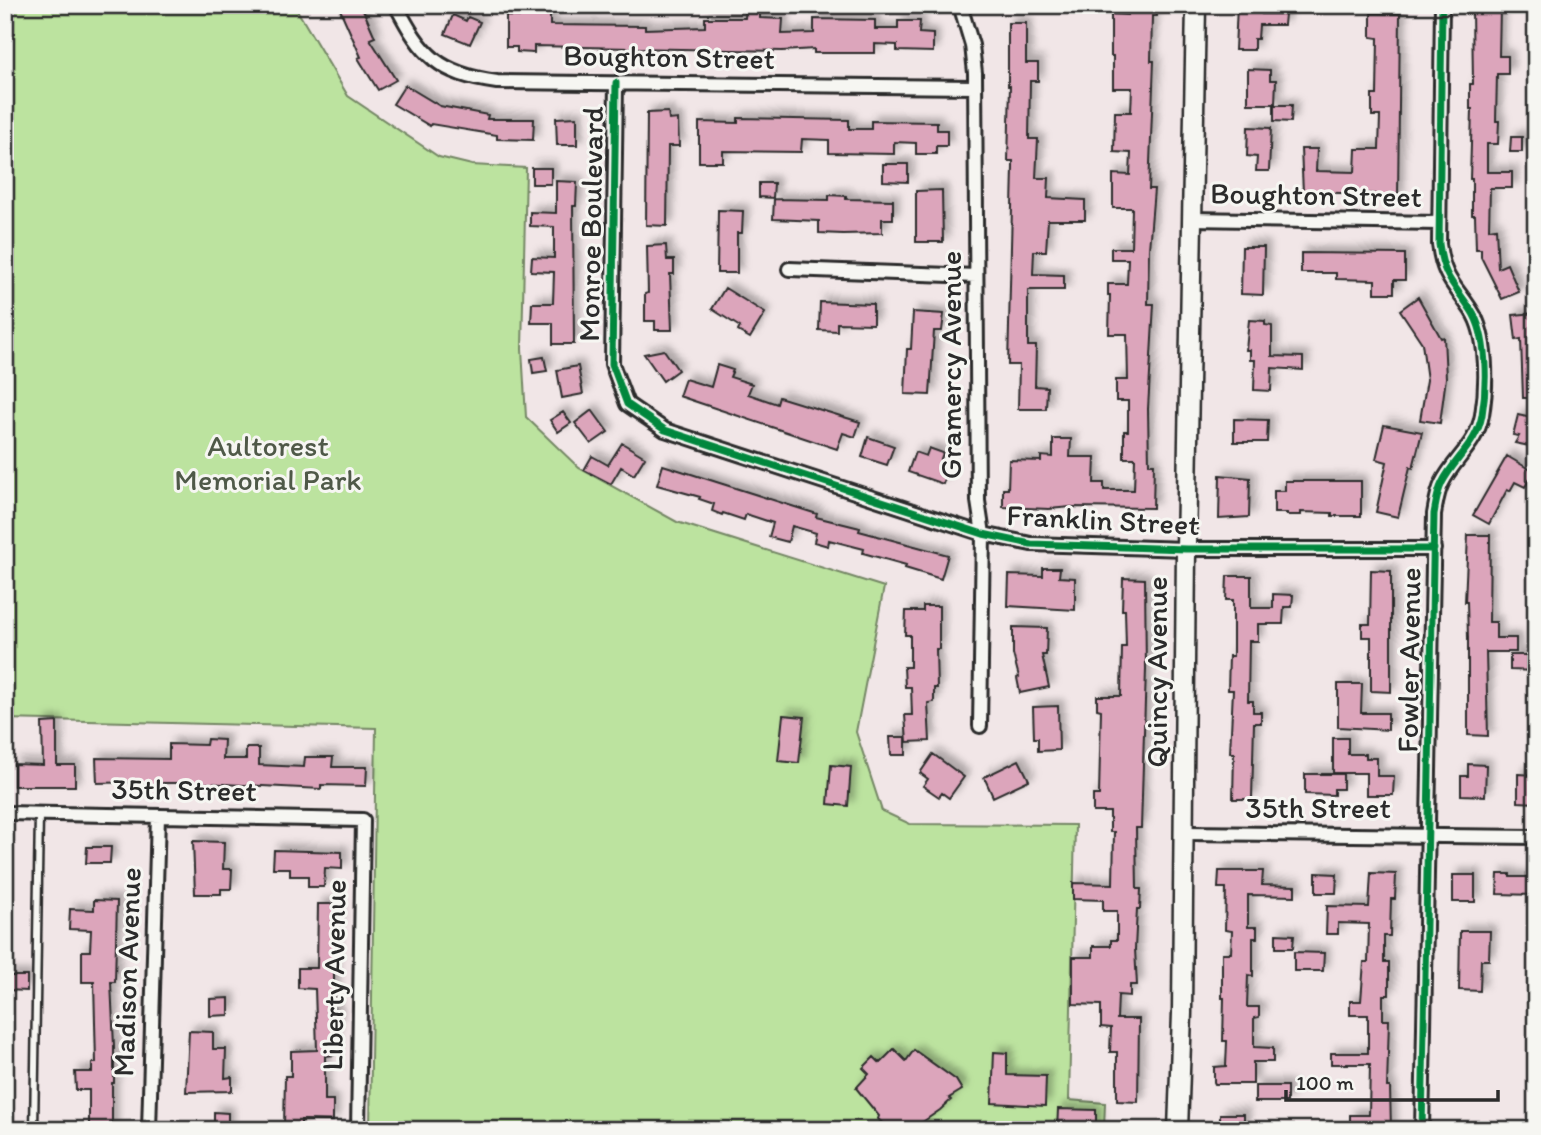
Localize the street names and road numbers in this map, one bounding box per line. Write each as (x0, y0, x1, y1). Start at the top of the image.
street label: Boughton Street (563, 36, 775, 77)
street label: Monroe Boulevard (570, 105, 611, 342)
street label: Boughton Street (1210, 174, 1422, 215)
street label: Gramercy Avenue (932, 251, 969, 479)
street label: Franklin Street (1006, 496, 1200, 543)
street label: Fowler Avenue (1388, 567, 1429, 753)
street label: Quincy Avenue (1138, 576, 1175, 768)
street label: 35th Street (111, 770, 257, 809)
street label: 35th Street (1245, 789, 1391, 826)
street label: Madison Avenue (104, 867, 149, 1077)
street label: Liberty Avenue (313, 879, 354, 1071)

